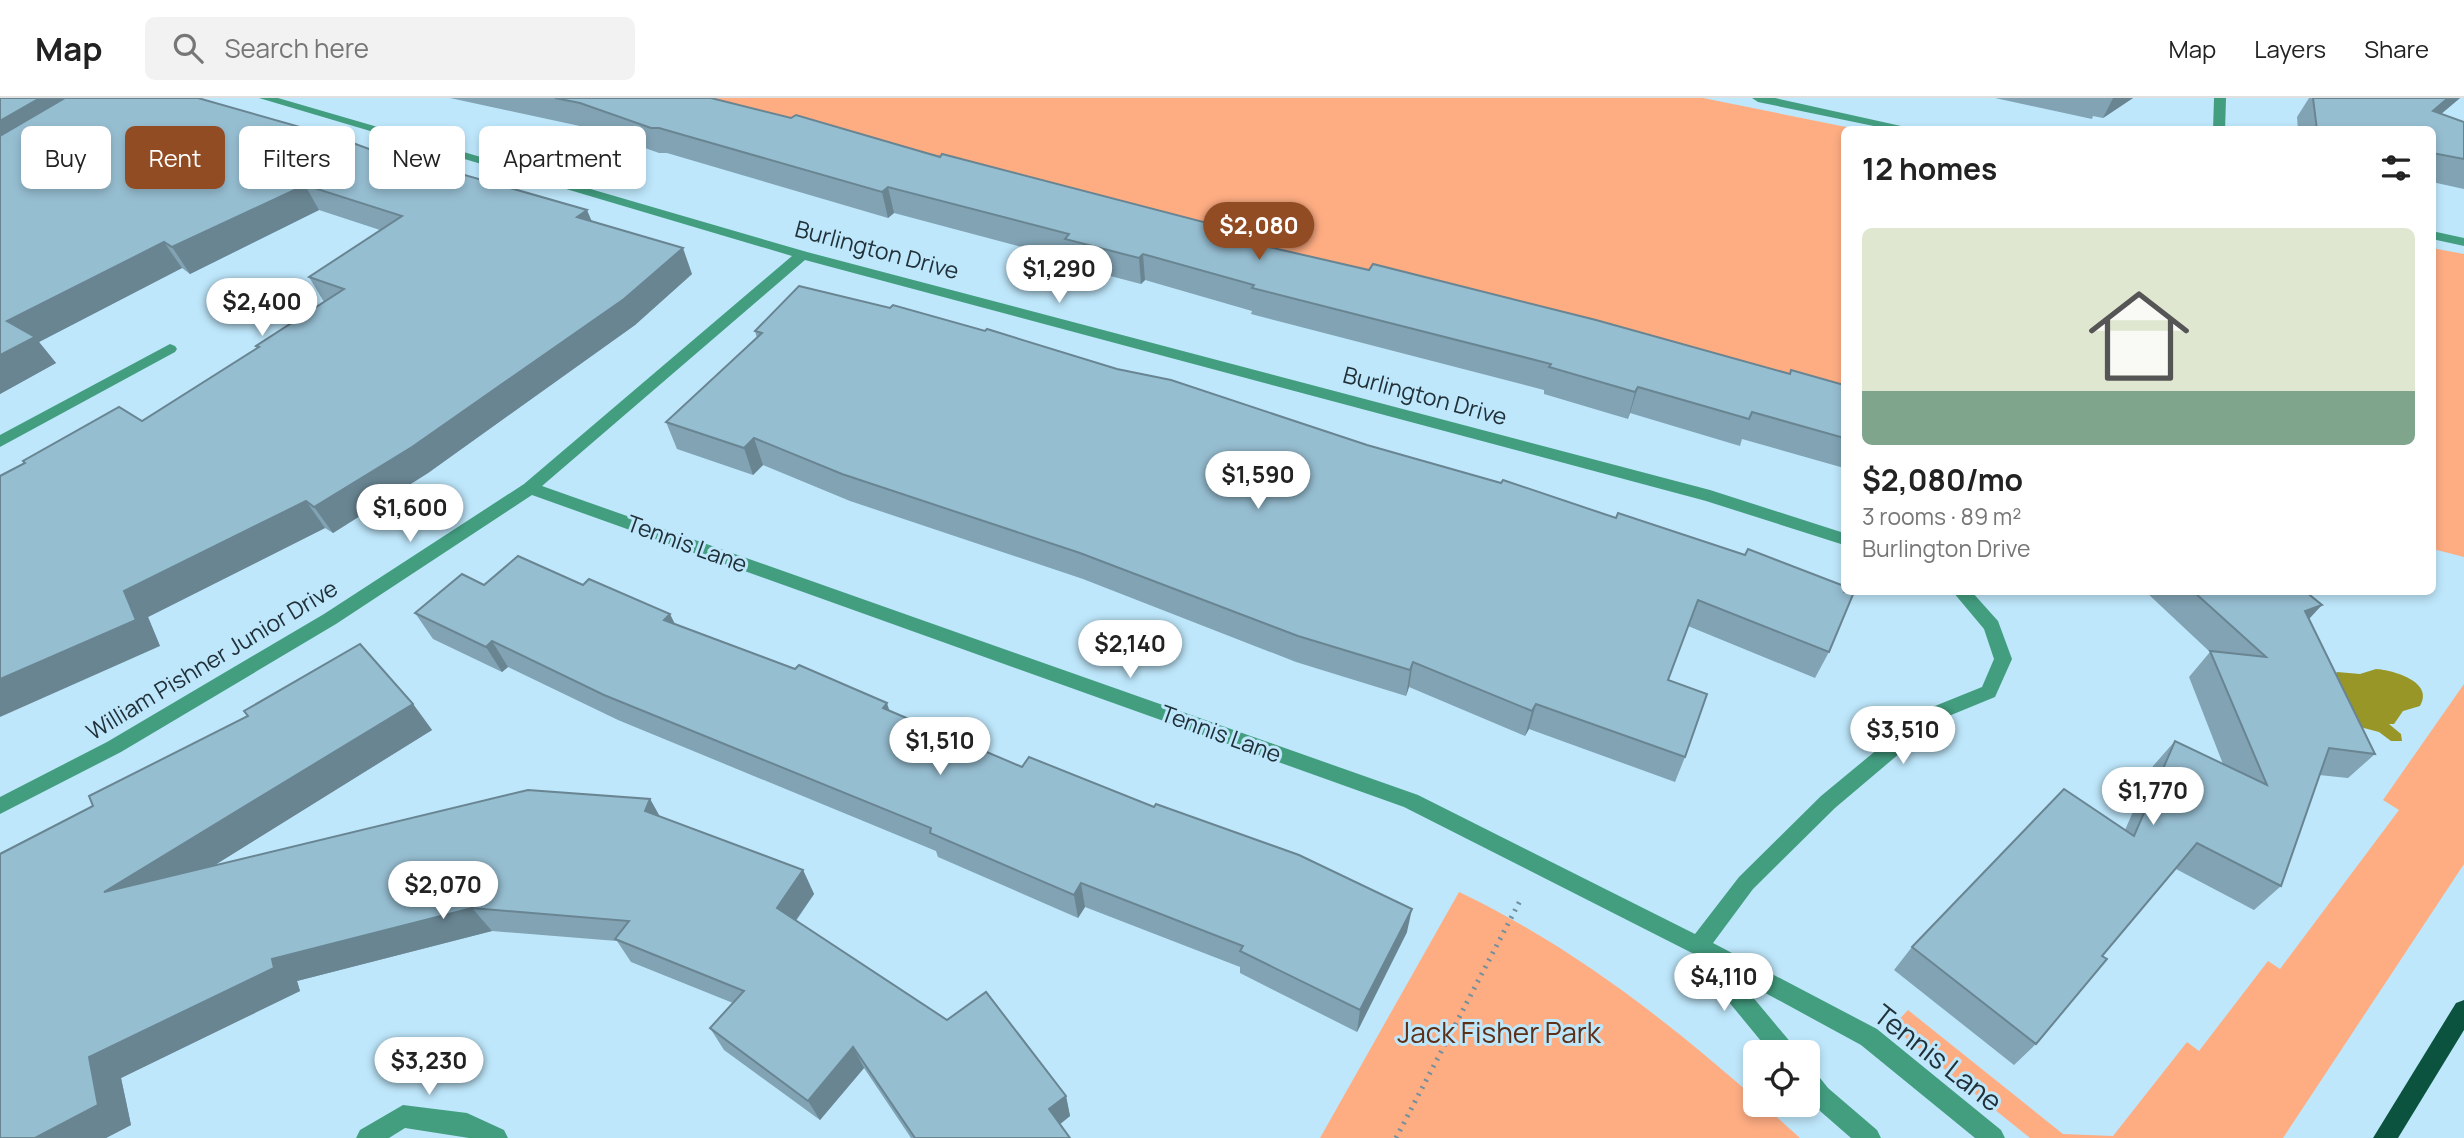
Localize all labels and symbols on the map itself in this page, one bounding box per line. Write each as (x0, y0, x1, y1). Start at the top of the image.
pin: $2,080 (1202, 202, 1316, 262)
street label: Burlington Drive (792, 212, 963, 286)
pin: $1,290 (1002, 246, 1116, 305)
pin: $2,400 (205, 278, 319, 338)
street label: Burlington Drive (1340, 358, 1511, 432)
pin: $1,590 (1201, 452, 1315, 511)
pin: $1,600 (353, 484, 467, 544)
street label: Tennis Lane (623, 506, 752, 580)
street label: William Pishner Junior Drive (80, 571, 343, 747)
pin: $2,140 (1073, 620, 1187, 680)
street label: Tennis Lane (1157, 696, 1286, 770)
pin: $3,510 (1846, 706, 1960, 766)
pin: $1,510 (883, 718, 997, 777)
pin: $1,770 (2096, 768, 2210, 827)
pin: $2,070 (386, 862, 500, 921)
pin: $4,110 (1667, 954, 1781, 1013)
street label: Tennis Lane (1867, 995, 2011, 1119)
park label: Jack Fisher Park (1397, 1013, 1602, 1051)
pin: $3,230 (372, 1038, 486, 1097)

